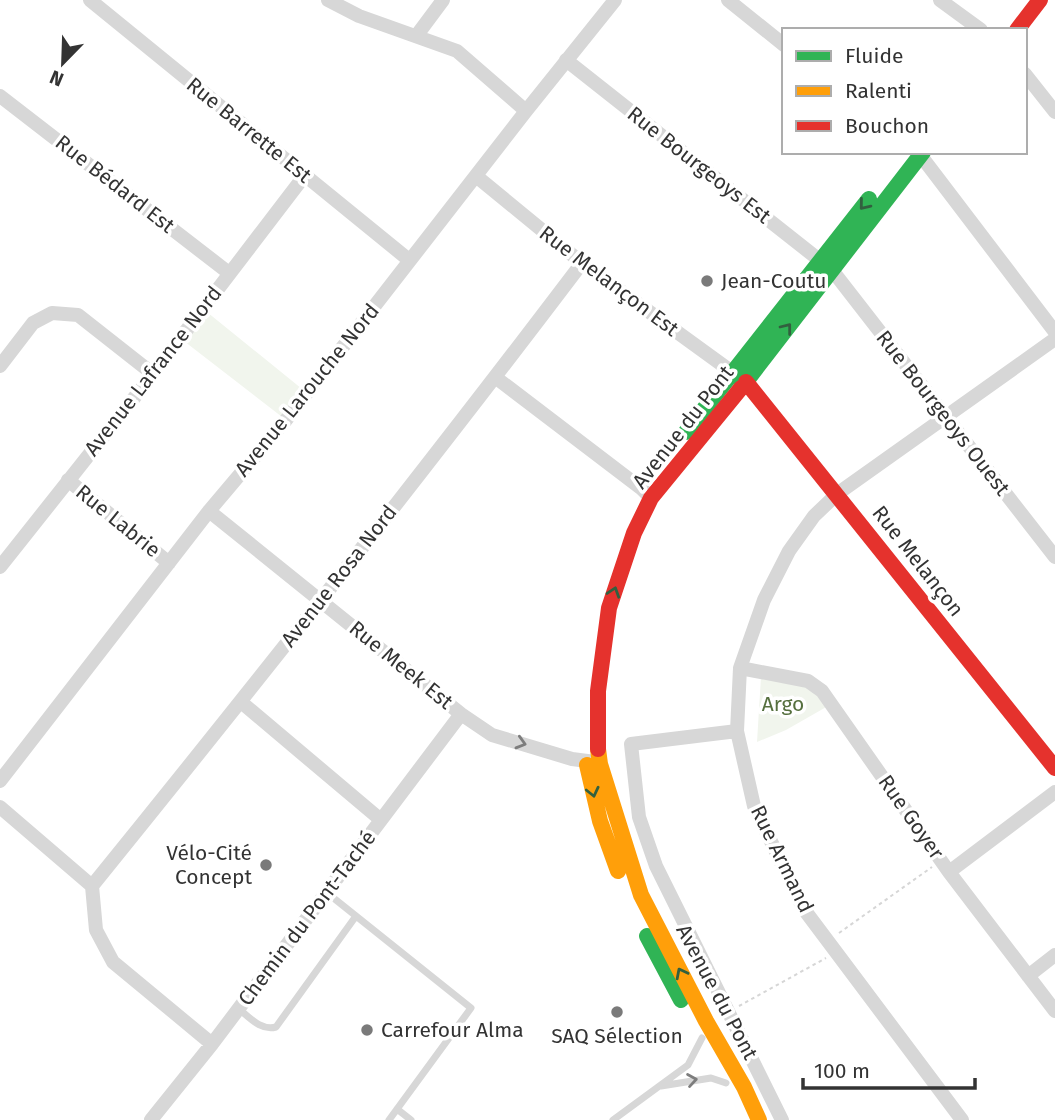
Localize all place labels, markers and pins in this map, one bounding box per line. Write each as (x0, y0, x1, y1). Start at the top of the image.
place label: Jean-Coutu (721, 268, 826, 294)
marker: Jean-Coutu (699, 273, 715, 289)
place label: Vélo-Cité Concept (166, 840, 252, 890)
marker: Vélo-Cité Concept (258, 857, 274, 873)
marker: SAQ Sélection (609, 1004, 625, 1020)
place label: Carrefour Alma (381, 1017, 524, 1043)
marker: Carrefour Alma (359, 1022, 375, 1038)
place label: SAQ Sélection (551, 1023, 683, 1049)

